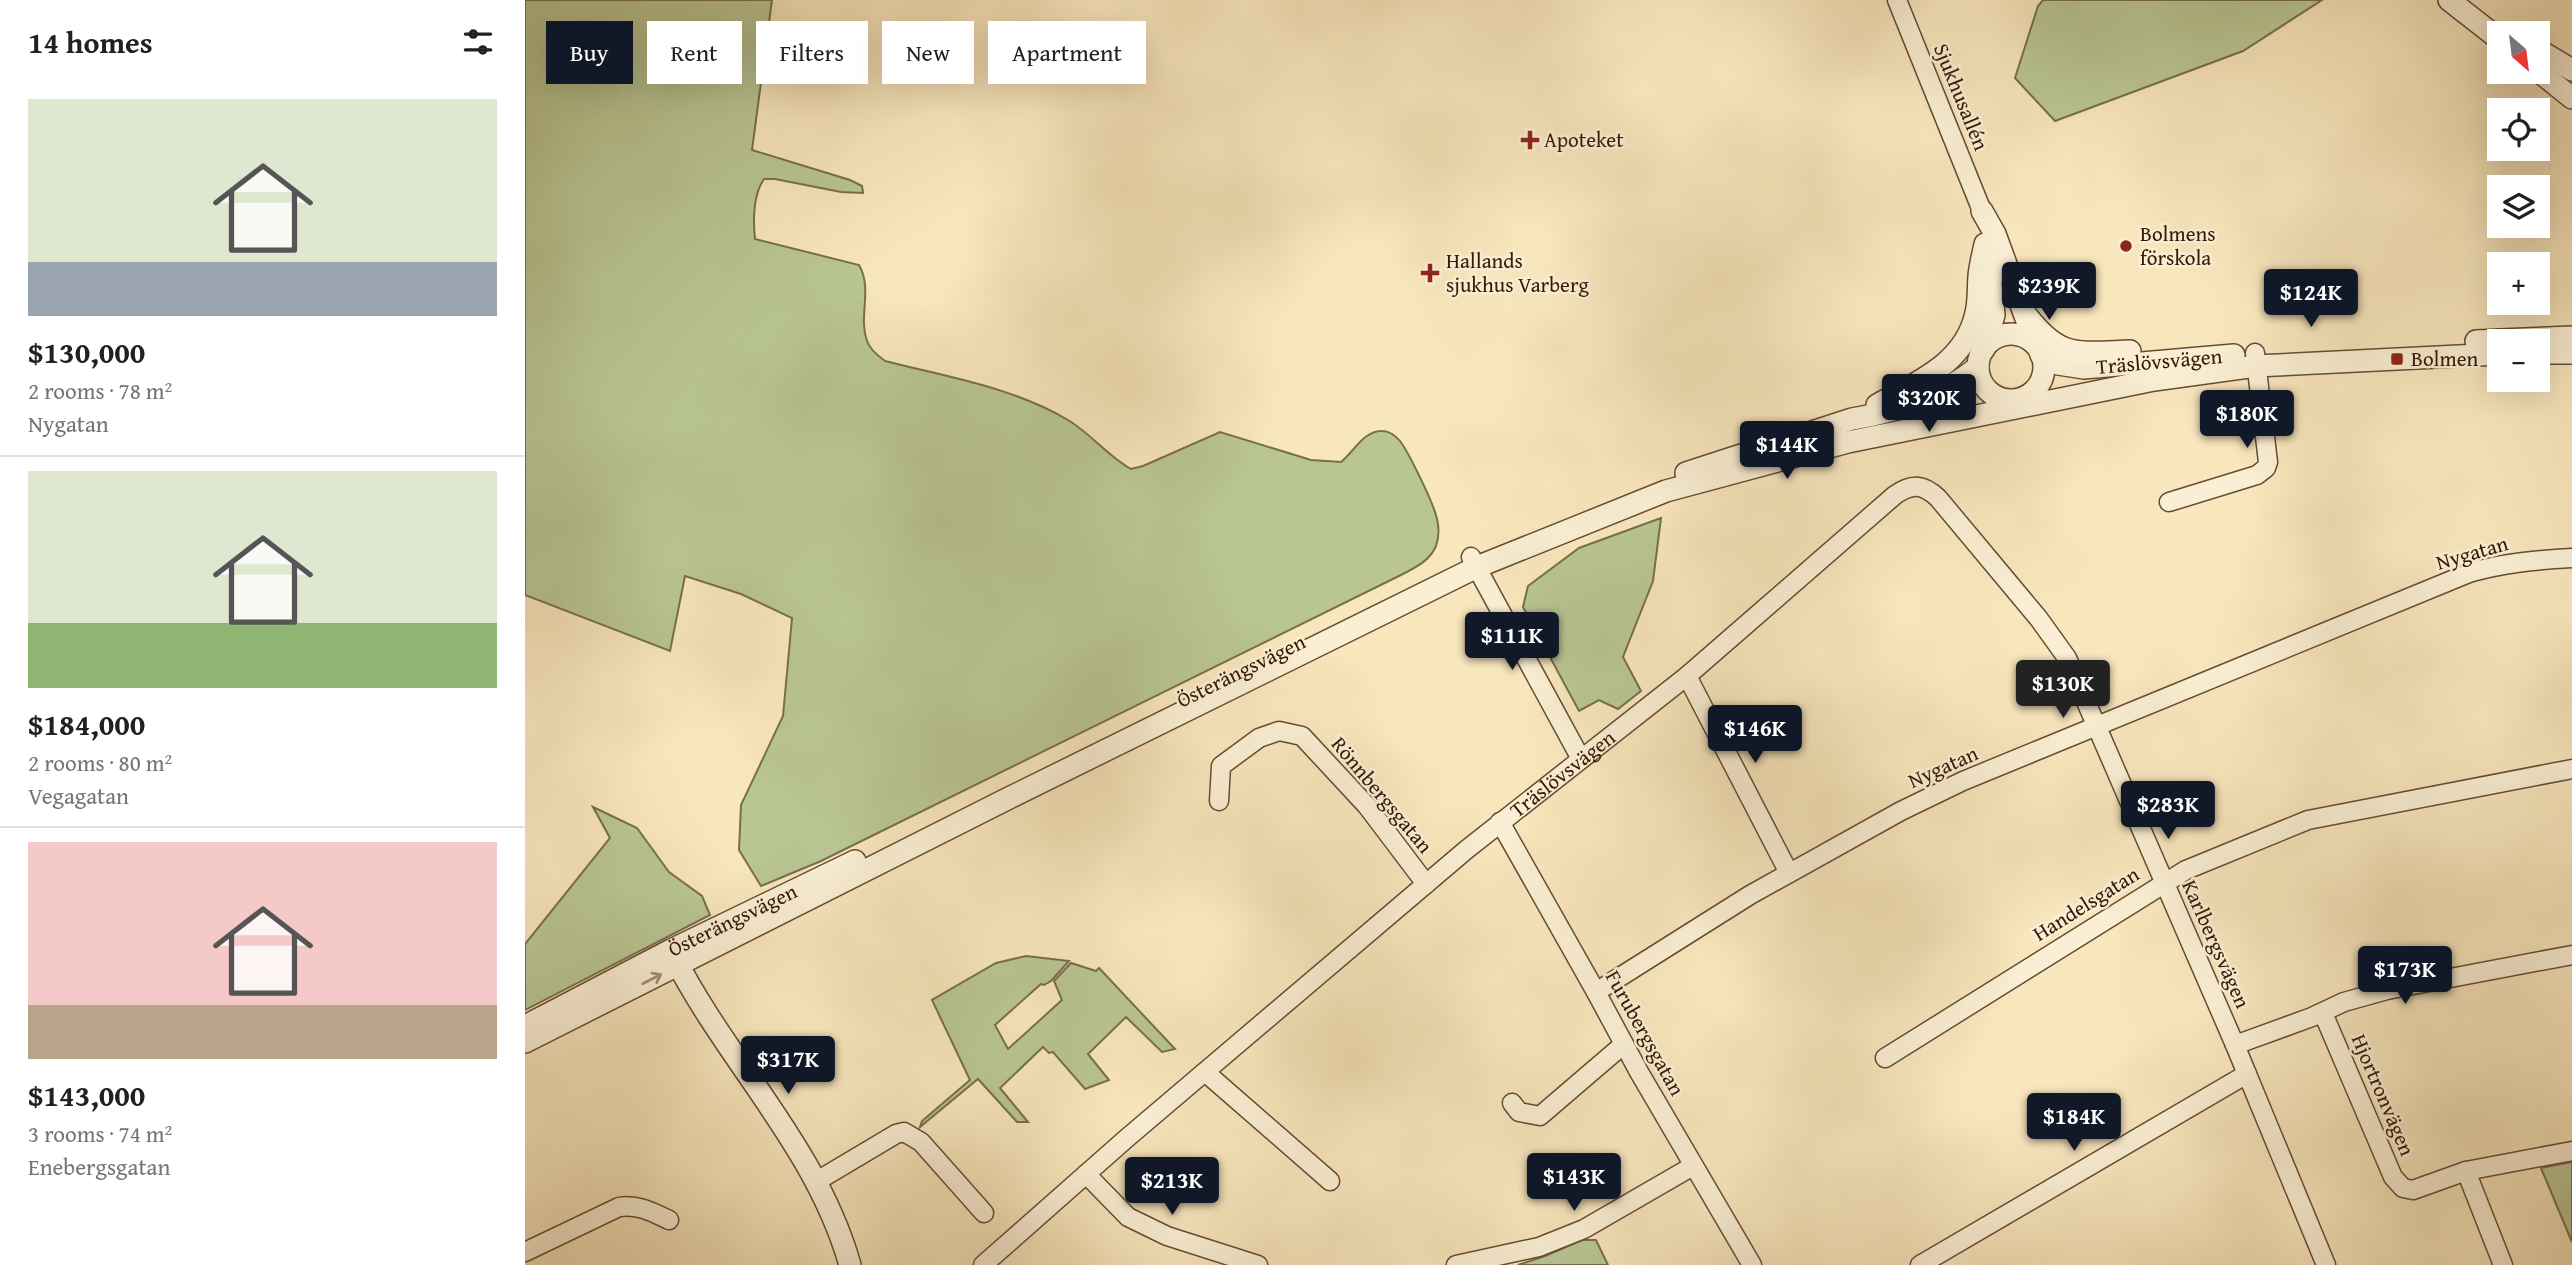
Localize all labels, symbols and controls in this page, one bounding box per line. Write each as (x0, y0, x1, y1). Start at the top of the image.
text: 14 homes (28, 20, 153, 64)
chip: Buy (546, 21, 633, 84)
chip: Rent (647, 21, 742, 84)
chip: Filters (756, 21, 868, 84)
chip: New (882, 21, 974, 84)
chip: Apartment (988, 21, 1146, 84)
north arrow (2487, 21, 2550, 84)
map controls (2487, 21, 2550, 392)
icon: filters (459, 23, 497, 61)
street label: Sjukhusallén (1926, 39, 1997, 155)
button: locate (2487, 98, 2550, 161)
place label: Apoteket (1544, 124, 1624, 155)
marker: Apoteket (1522, 132, 1538, 148)
icon: home (200, 145, 326, 271)
button: layers (2487, 175, 2550, 238)
place label: Bolmens förskola (2140, 218, 2216, 273)
marker: Bolmens förskola (2118, 238, 2134, 254)
place label: Hallands sjukhus Varberg (1446, 245, 1590, 300)
button: + (2487, 252, 2550, 315)
pin: $239K (2000, 262, 2098, 322)
marker: Hallands sjukhus Varberg (1420, 263, 1440, 283)
text: $239K (2018, 268, 2080, 301)
pin: $124K (2262, 270, 2360, 329)
text: $124K (2280, 275, 2342, 308)
button: − (2487, 329, 2550, 392)
text: $130,000 (28, 330, 145, 374)
street label: Träslövsvägen (2095, 340, 2224, 382)
place label: Bolmen (2411, 343, 2479, 374)
marker: Bolmen (2389, 351, 2405, 367)
text: 2 rooms · 78 m² (28, 374, 172, 407)
pin: $320K (1880, 374, 1978, 434)
text: $320K (1898, 380, 1960, 413)
pin: $180K (2198, 391, 2296, 450)
text: $180K (2216, 396, 2278, 429)
text: Nygatan (28, 407, 109, 440)
pin: $144K (1738, 421, 1836, 481)
text: $144K (1756, 427, 1818, 460)
icon: home (200, 517, 326, 643)
street label: Nygatan (2432, 527, 2512, 578)
pin: $111K (1463, 612, 1561, 672)
text: $111K (1481, 618, 1543, 651)
street label: Österängsvägen (1171, 626, 1311, 715)
pin: $130K (2014, 660, 2112, 720)
text: $130K (2032, 666, 2094, 699)
text: $184,000 (28, 702, 145, 746)
pin: $146K (1706, 706, 1804, 765)
text: $146K (1724, 711, 1786, 744)
street label: Träslövsvägen (1503, 722, 1622, 825)
street label: Rönnbergsgatan (1324, 730, 1441, 860)
street label: Nygatan (1903, 737, 1983, 796)
text: 2 rooms · 80 m² (28, 746, 172, 779)
text: Vegagatan (28, 779, 129, 812)
pin: $283K (2119, 782, 2217, 841)
text: $283K (2137, 787, 2199, 820)
street label: Handelsgatan (2026, 858, 2145, 949)
street label: Österängsvägen (663, 875, 802, 964)
street label: Karlbergsvägen (2174, 875, 2259, 1013)
icon: home (200, 888, 326, 1014)
pin: $173K (2356, 946, 2454, 1006)
text: $173K (2374, 952, 2436, 985)
street label: Furubergsgatan (1598, 964, 1693, 1101)
one-way arrow (641, 971, 662, 985)
street label: Hjortronvägen (2344, 1029, 2423, 1161)
pin: $317K (739, 1036, 837, 1096)
text: $317K (757, 1042, 819, 1075)
text: $143,000 (28, 1073, 145, 1117)
pin: $184K (2025, 1094, 2123, 1153)
text: $184K (2043, 1099, 2105, 1132)
text: 3 rooms · 74 m² (28, 1117, 172, 1150)
text: Enebergsgatan (28, 1150, 170, 1183)
pin: $143K (1525, 1154, 1623, 1213)
pin: $213K (1123, 1158, 1221, 1217)
text: $143K (1543, 1159, 1605, 1192)
text: $213K (1141, 1163, 1203, 1196)

